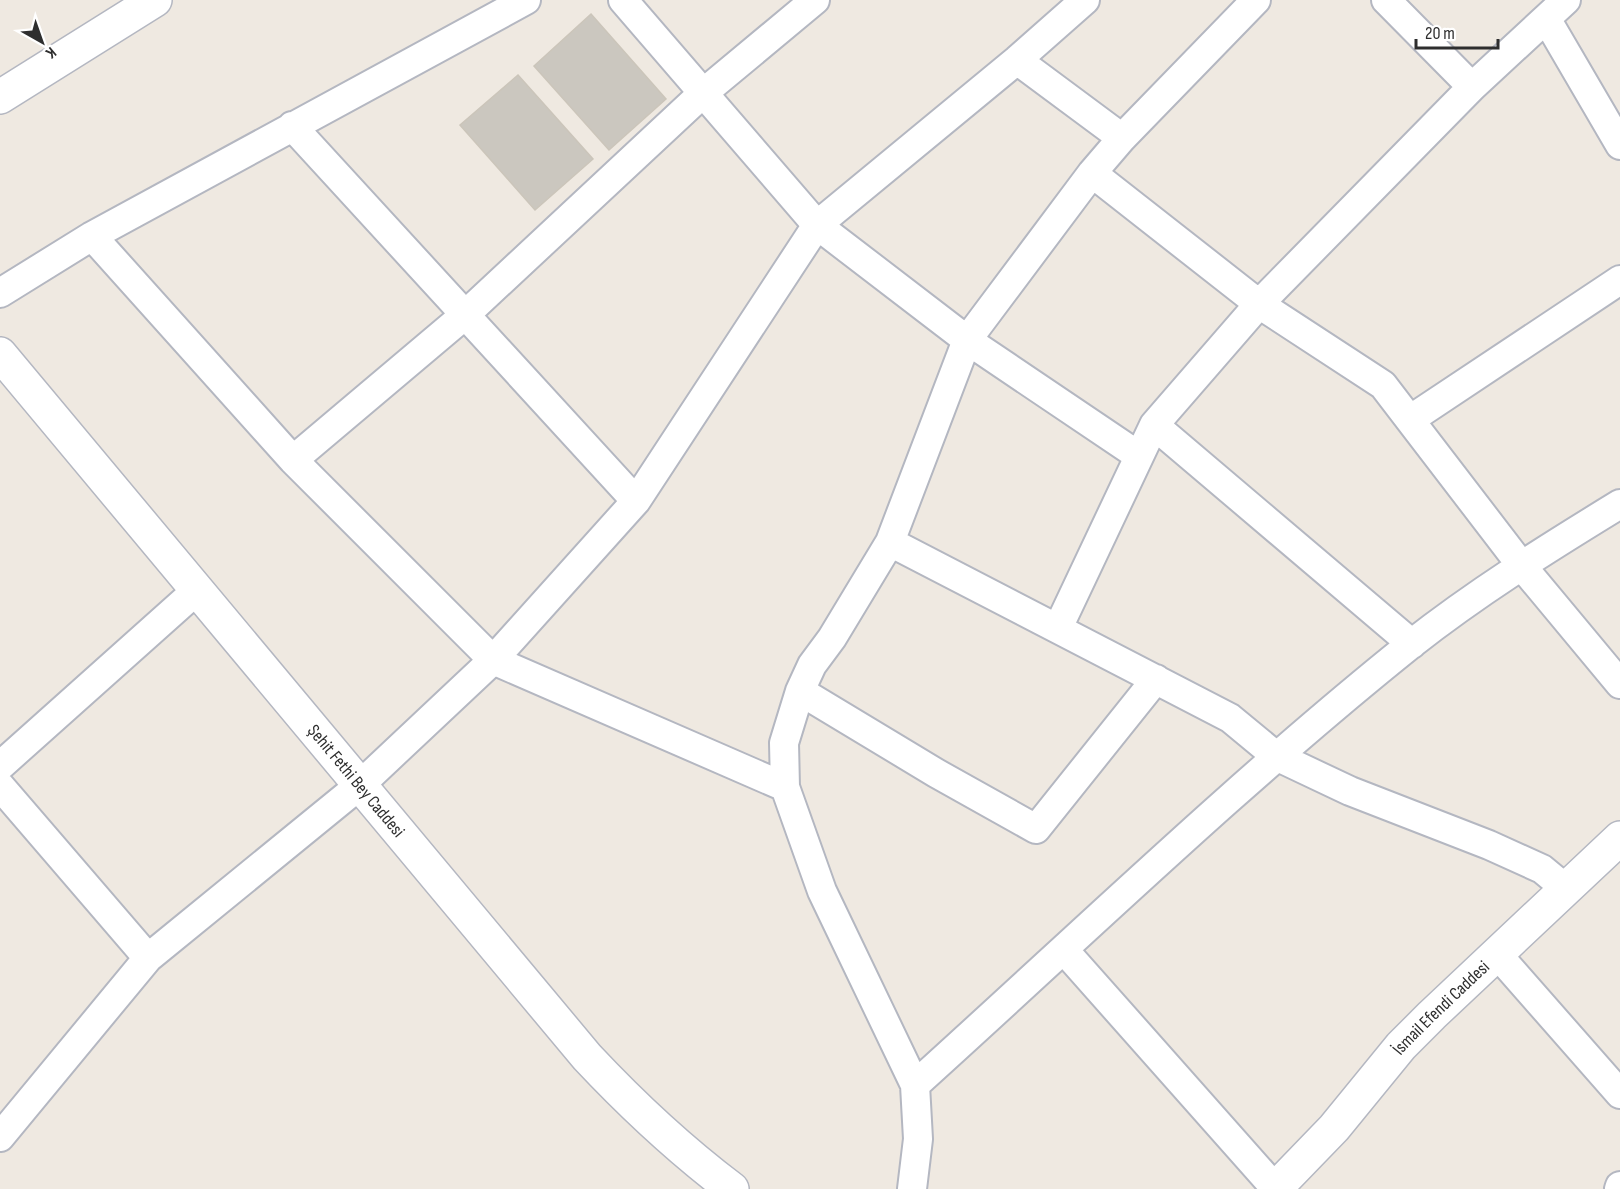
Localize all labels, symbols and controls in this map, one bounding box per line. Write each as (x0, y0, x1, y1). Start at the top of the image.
north arrow (12, 12, 72, 72)
scale bar (1416, 12, 1498, 50)
text: 20 m (1425, 23, 1455, 44)
text: K (41, 43, 60, 62)
street label: Şehit Fethi Bey Caddesi (303, 721, 409, 842)
street label: İsmail Efendi Caddesi (1388, 956, 1494, 1059)

